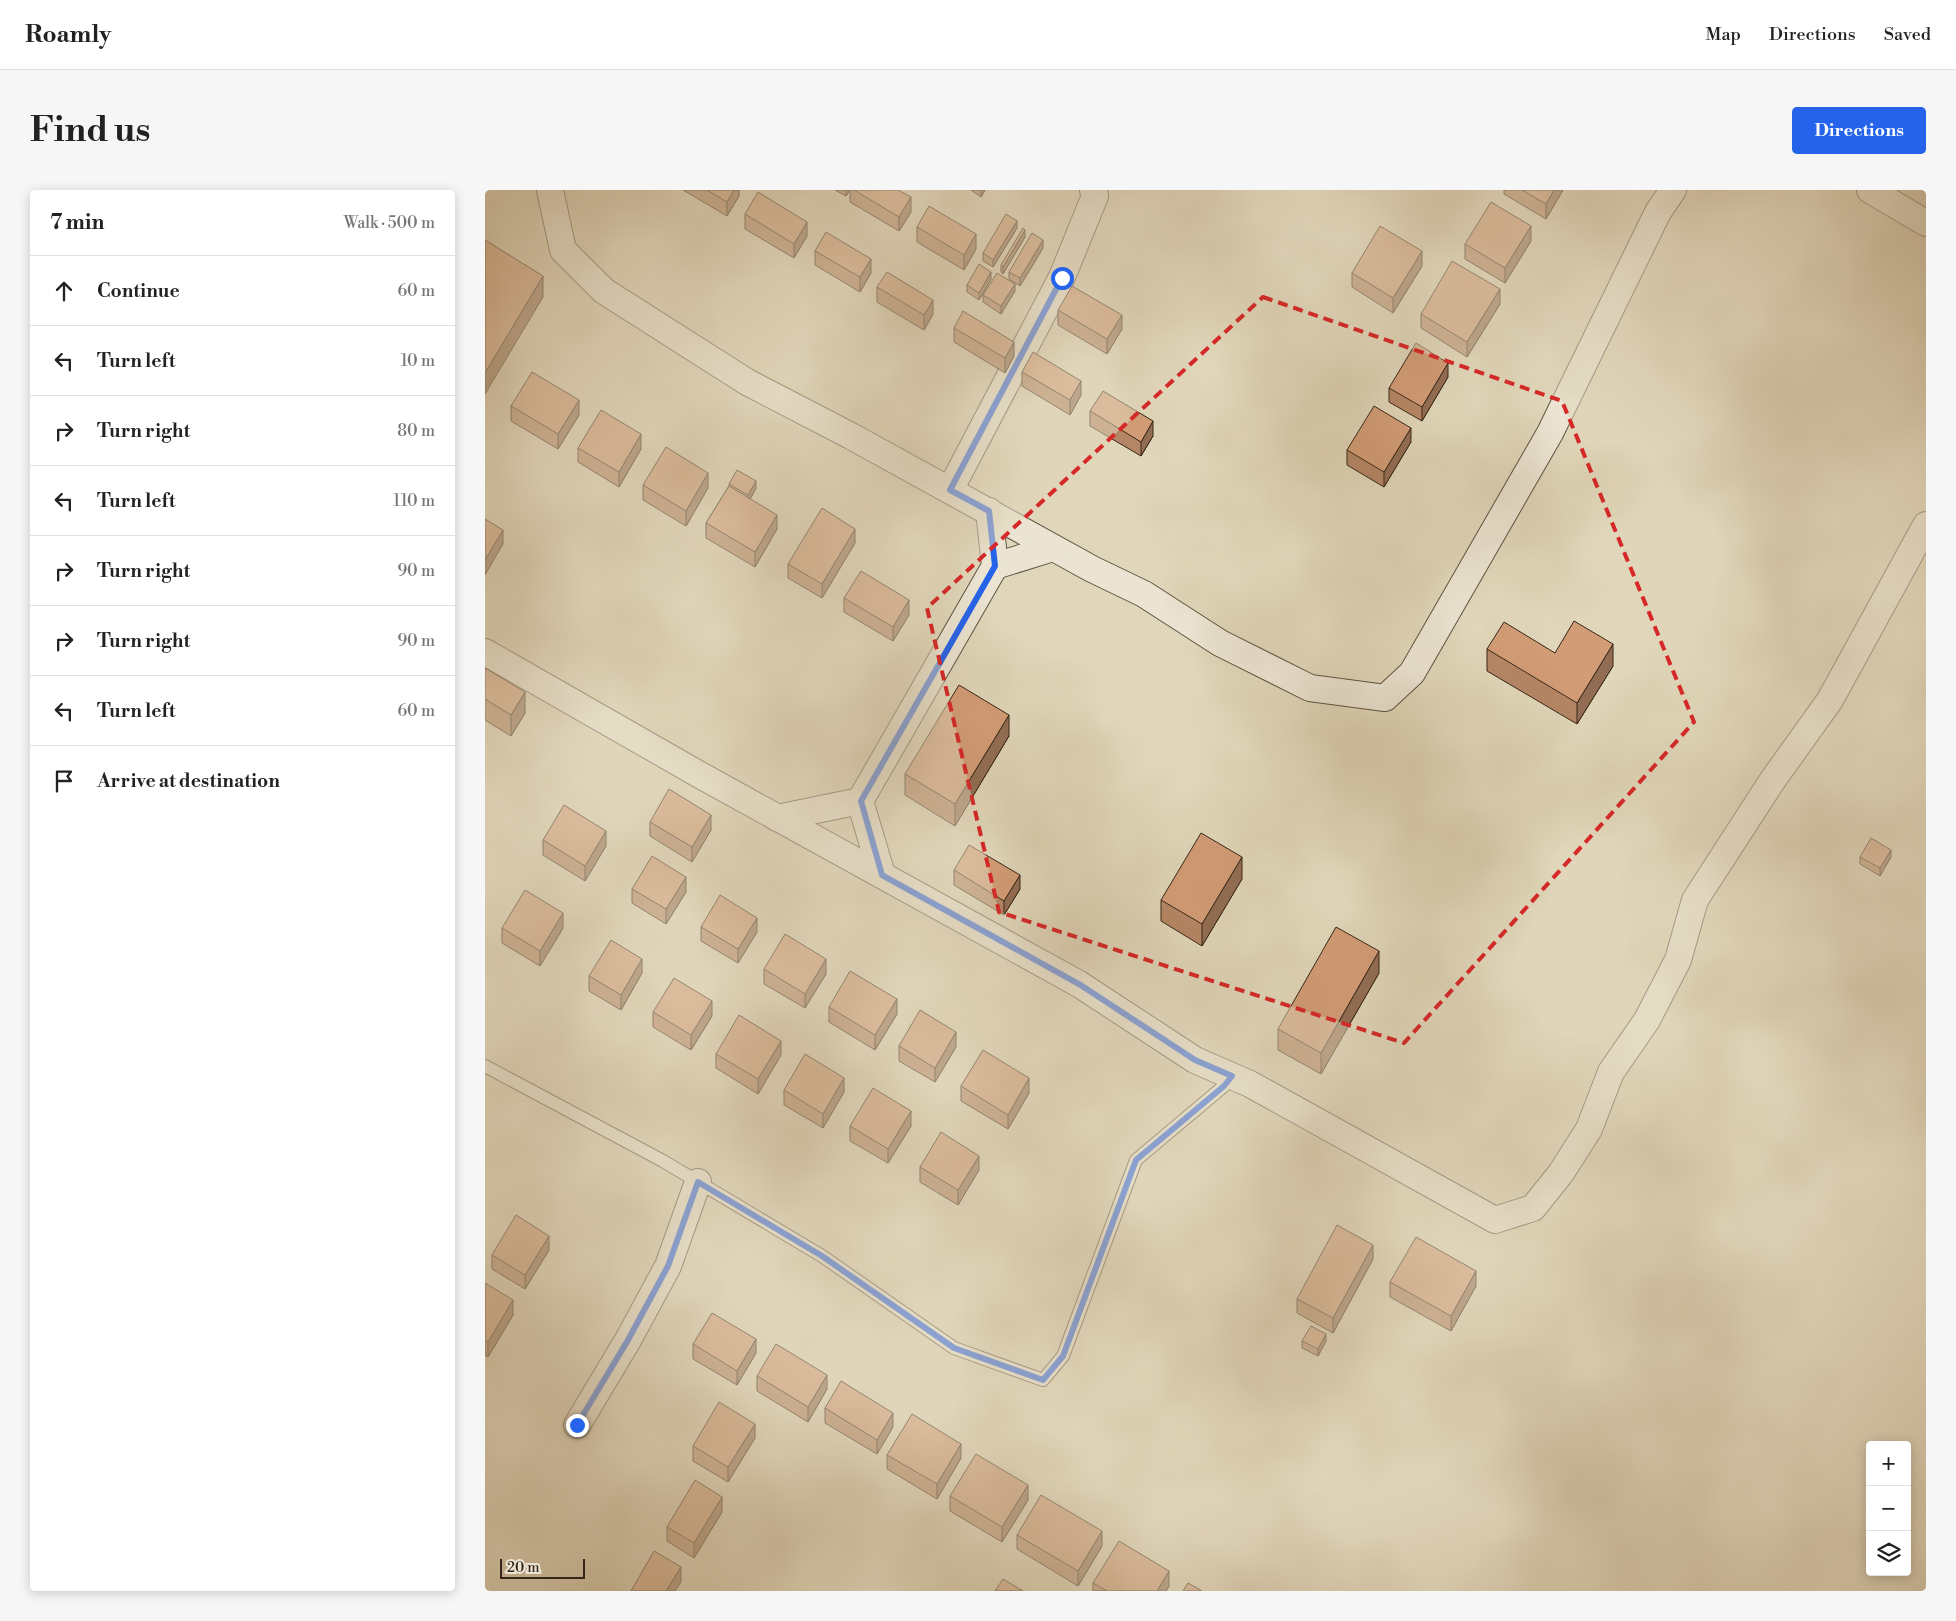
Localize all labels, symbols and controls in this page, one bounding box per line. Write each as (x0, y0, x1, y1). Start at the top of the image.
text: Roamly (25, 20, 111, 50)
text: Map (1705, 23, 1741, 46)
text: Directions (1769, 23, 1856, 46)
text: Saved (1884, 23, 1931, 46)
button: Directions (1792, 107, 1926, 154)
text: Find us (30, 109, 150, 152)
text: 7 min (50, 210, 104, 236)
text: Walk · 500 m (344, 213, 435, 233)
route start (1051, 267, 1074, 290)
icon: ahead (50, 277, 78, 305)
text: Continue (97, 279, 180, 303)
text: 60 m (397, 281, 435, 301)
icon: left (50, 347, 78, 375)
text: Turn left (97, 349, 176, 373)
text: 10 m (401, 351, 435, 371)
icon: right (50, 417, 78, 445)
text: Turn right (97, 419, 190, 443)
text: 80 m (397, 421, 435, 441)
icon: left (50, 487, 78, 515)
text: Turn left (97, 489, 176, 513)
text: 110 m (393, 491, 435, 511)
icon: right (50, 557, 78, 585)
text: Turn right (97, 559, 190, 583)
text: 90 m (397, 561, 435, 581)
icon: right (50, 627, 78, 655)
text: Turn right (97, 629, 190, 653)
text: 90 m (397, 631, 435, 651)
icon: left (50, 697, 78, 725)
text: Turn left (97, 699, 176, 723)
text: 60 m (397, 701, 435, 721)
icon: arrive (50, 767, 78, 795)
text: Arrive at destination (97, 769, 280, 793)
route end (566, 1414, 589, 1437)
map controls (1866, 1441, 1911, 1576)
button: + (1866, 1441, 1911, 1486)
button: − (1866, 1486, 1911, 1531)
button: layers (1866, 1531, 1911, 1576)
scale bar (500, 1556, 585, 1579)
text: 20 m (507, 1559, 539, 1577)

